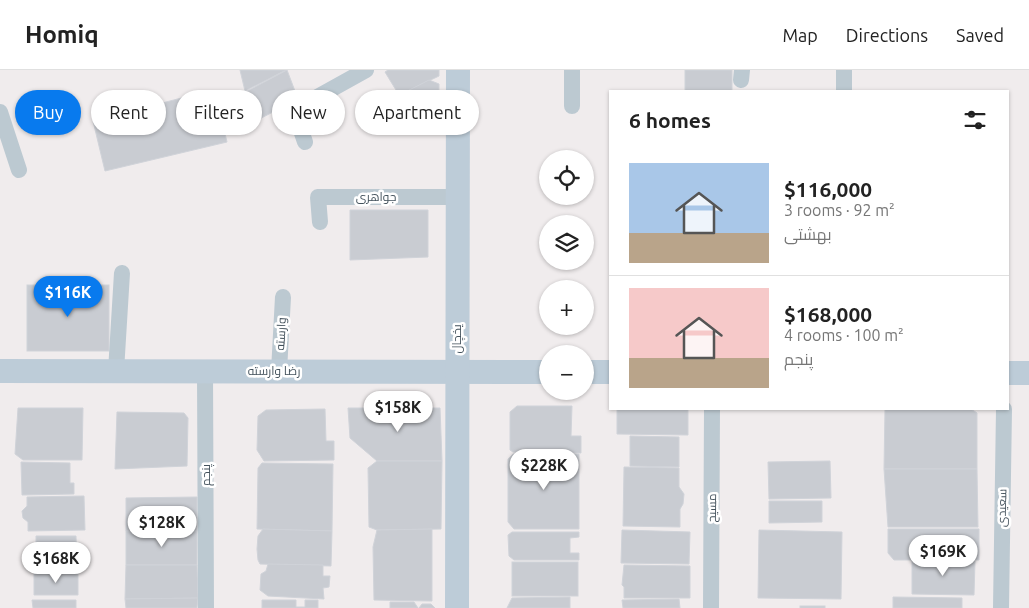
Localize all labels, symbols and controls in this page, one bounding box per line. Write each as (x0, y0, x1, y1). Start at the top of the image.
text: Homiq (25, 21, 99, 48)
text: Map (782, 25, 818, 45)
text: Directions (846, 25, 928, 45)
text: Saved (956, 25, 1004, 45)
chip: Buy (15, 90, 81, 135)
chip: Rent (91, 90, 166, 135)
chip: Filters (176, 90, 262, 135)
chip: New (272, 90, 345, 135)
chip: Apartment (355, 90, 479, 135)
icon: filters (961, 106, 989, 134)
text: 6 homes (629, 108, 711, 132)
map controls (539, 150, 594, 400)
button: locate (539, 150, 594, 205)
text: $116,000 (784, 177, 872, 201)
icon: home (669, 183, 729, 243)
street label: جواهری (356, 190, 396, 204)
text: 3 rooms · 92 m² (784, 201, 895, 219)
button: layers (539, 215, 594, 270)
text: بهشتی (784, 225, 831, 243)
pin: $116K (33, 276, 103, 318)
button: + (539, 280, 594, 335)
text: $116K (45, 283, 91, 301)
text: $168,000 (784, 302, 872, 326)
icon: home (669, 308, 729, 368)
street label: وارسته (273, 317, 289, 351)
street label: یخچال (450, 324, 466, 354)
text: 4 rooms · 100 m² (784, 326, 904, 344)
button: − (539, 345, 594, 400)
text: پنجم (784, 350, 813, 368)
street label: رضا وارسته (248, 364, 300, 378)
pin: $158K (363, 390, 433, 433)
text: $158K (375, 398, 421, 416)
pin: $228K (509, 448, 579, 491)
text: $228K (521, 456, 567, 474)
street label: پنجم (199, 463, 215, 486)
street label: سعیدی (995, 489, 1009, 527)
street label: مسیح (705, 493, 720, 523)
pin: $128K (127, 506, 197, 548)
text: $128K (139, 513, 185, 531)
pin: $169K (908, 534, 978, 577)
pin: $168K (21, 542, 91, 584)
text: $169K (920, 542, 966, 560)
text: $168K (33, 549, 79, 567)

